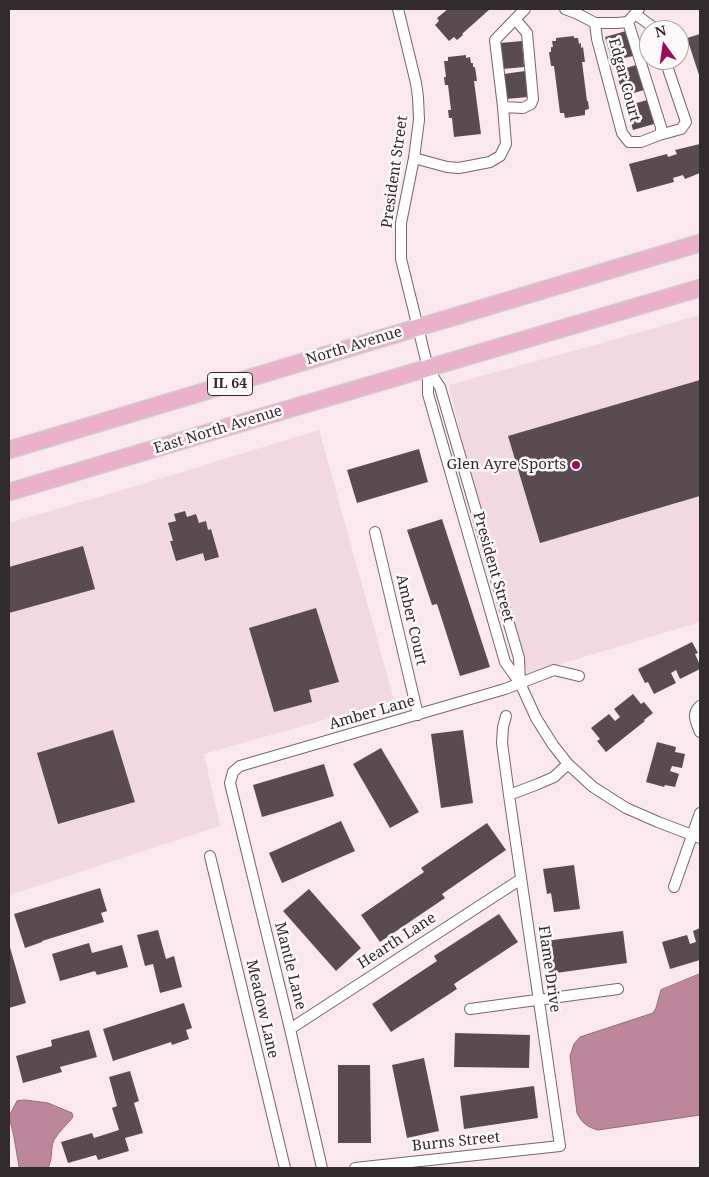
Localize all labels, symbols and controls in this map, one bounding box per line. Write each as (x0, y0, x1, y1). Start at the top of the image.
north arrow (639, 20, 689, 70)
text: N (653, 20, 668, 41)
street label: Edgar Court (604, 36, 644, 124)
street label: President Street (378, 114, 412, 230)
street label: North Avenue (304, 323, 404, 369)
road number: IL 64 (208, 372, 252, 396)
street label: East North Avenue (152, 402, 284, 458)
place label: Glen Ayre Sports (447, 456, 566, 474)
marker: Glen Ayre Sports (570, 459, 582, 471)
street label: President Street (469, 510, 517, 624)
street label: Amber Court (392, 573, 430, 667)
street label: Amber Lane (327, 692, 417, 734)
street label: Hearth Lane (355, 909, 439, 973)
street label: Mantle Lane (270, 920, 310, 1012)
street label: Flame Drive (534, 924, 564, 1014)
street label: Meadow Lane (242, 958, 282, 1060)
street label: Burns Street (411, 1128, 501, 1156)

